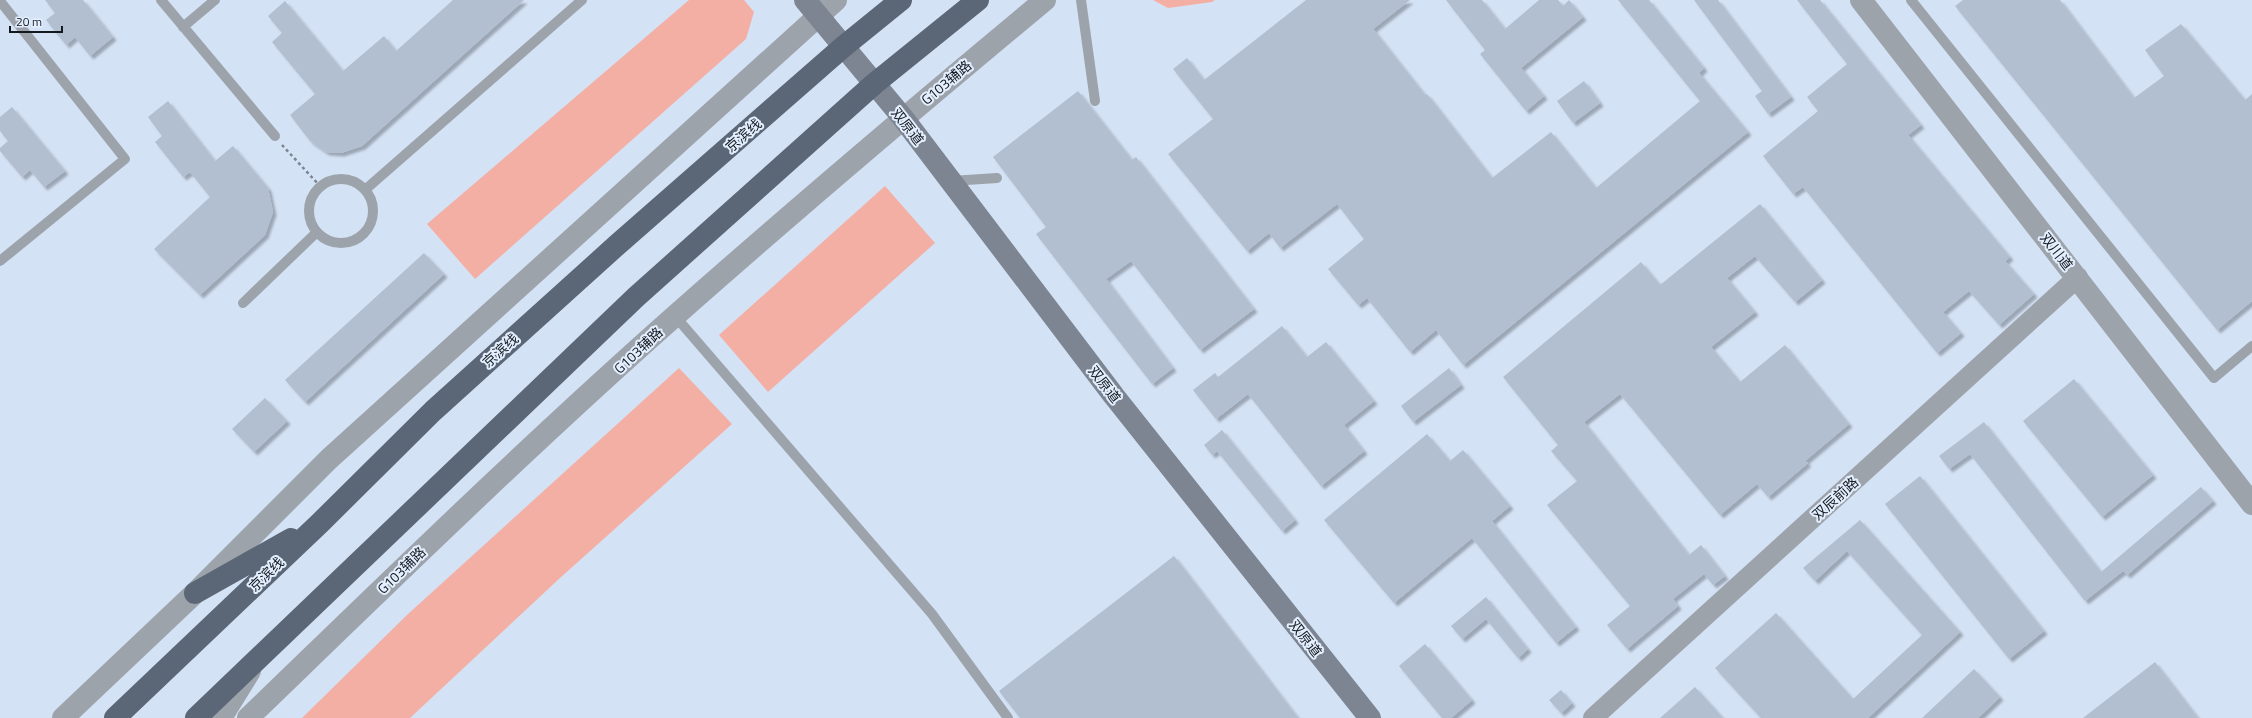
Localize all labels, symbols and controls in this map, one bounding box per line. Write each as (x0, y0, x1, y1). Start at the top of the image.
scale bar (10, 8, 62, 34)
text: 20 m (16, 12, 42, 31)
street label: G103辅路 (916, 55, 976, 109)
street label: 双原道 (887, 103, 929, 149)
street label: 京滨线 (720, 113, 766, 157)
street label: 双川道 (2036, 228, 2078, 274)
street label: G103辅路 (609, 322, 667, 378)
street label: 京滨线 (477, 328, 523, 372)
street label: 双原道 (1084, 361, 1126, 407)
street label: 双辰前路 (1807, 471, 1863, 525)
street label: G103辅路 (372, 542, 430, 598)
street label: 京滨线 (244, 552, 288, 596)
street label: 双原道 (1285, 615, 1327, 661)

